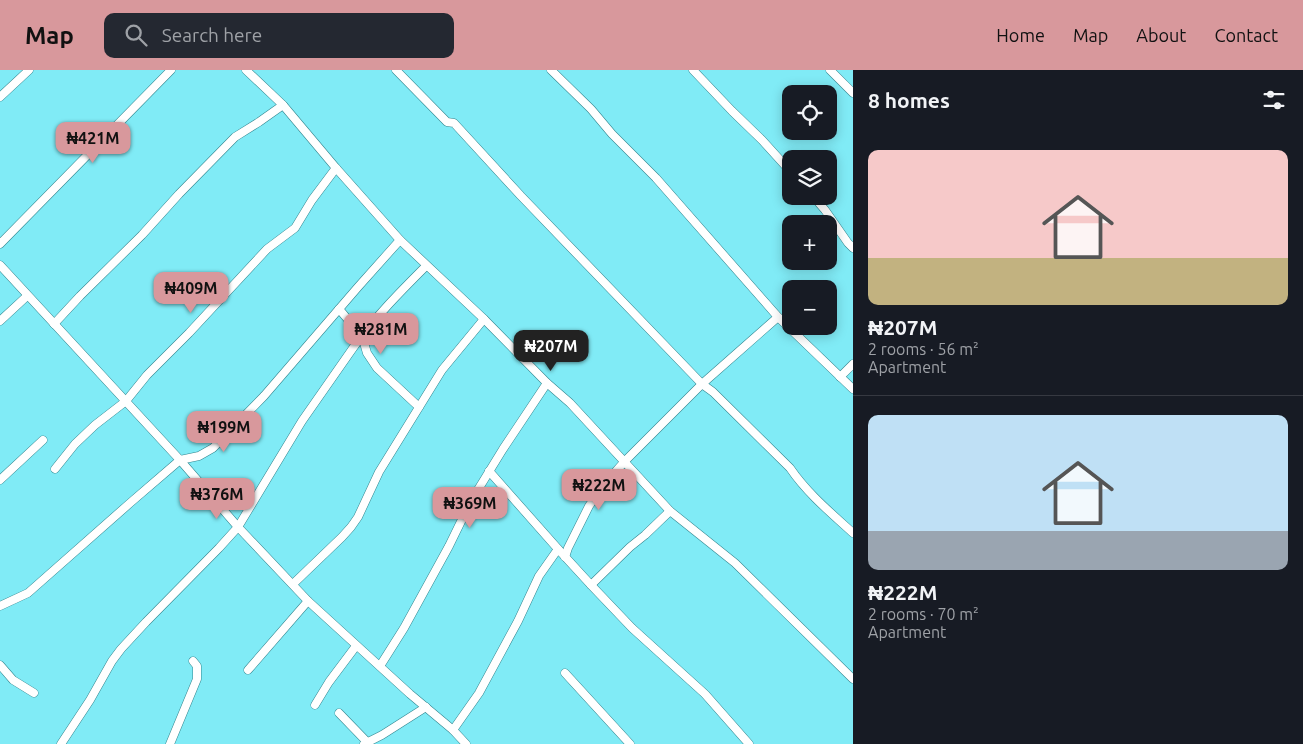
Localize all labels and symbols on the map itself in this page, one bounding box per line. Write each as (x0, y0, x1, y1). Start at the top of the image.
pin: ₦421M (58, 122, 128, 164)
pin: ₦409M (156, 272, 226, 314)
pin: ₦281M (346, 312, 416, 355)
pin: ₦207M (516, 330, 586, 372)
pin: ₦199M (189, 410, 259, 453)
pin: ₦222M (564, 468, 634, 511)
pin: ₦376M (182, 478, 252, 520)
pin: ₦369M (435, 486, 505, 529)

